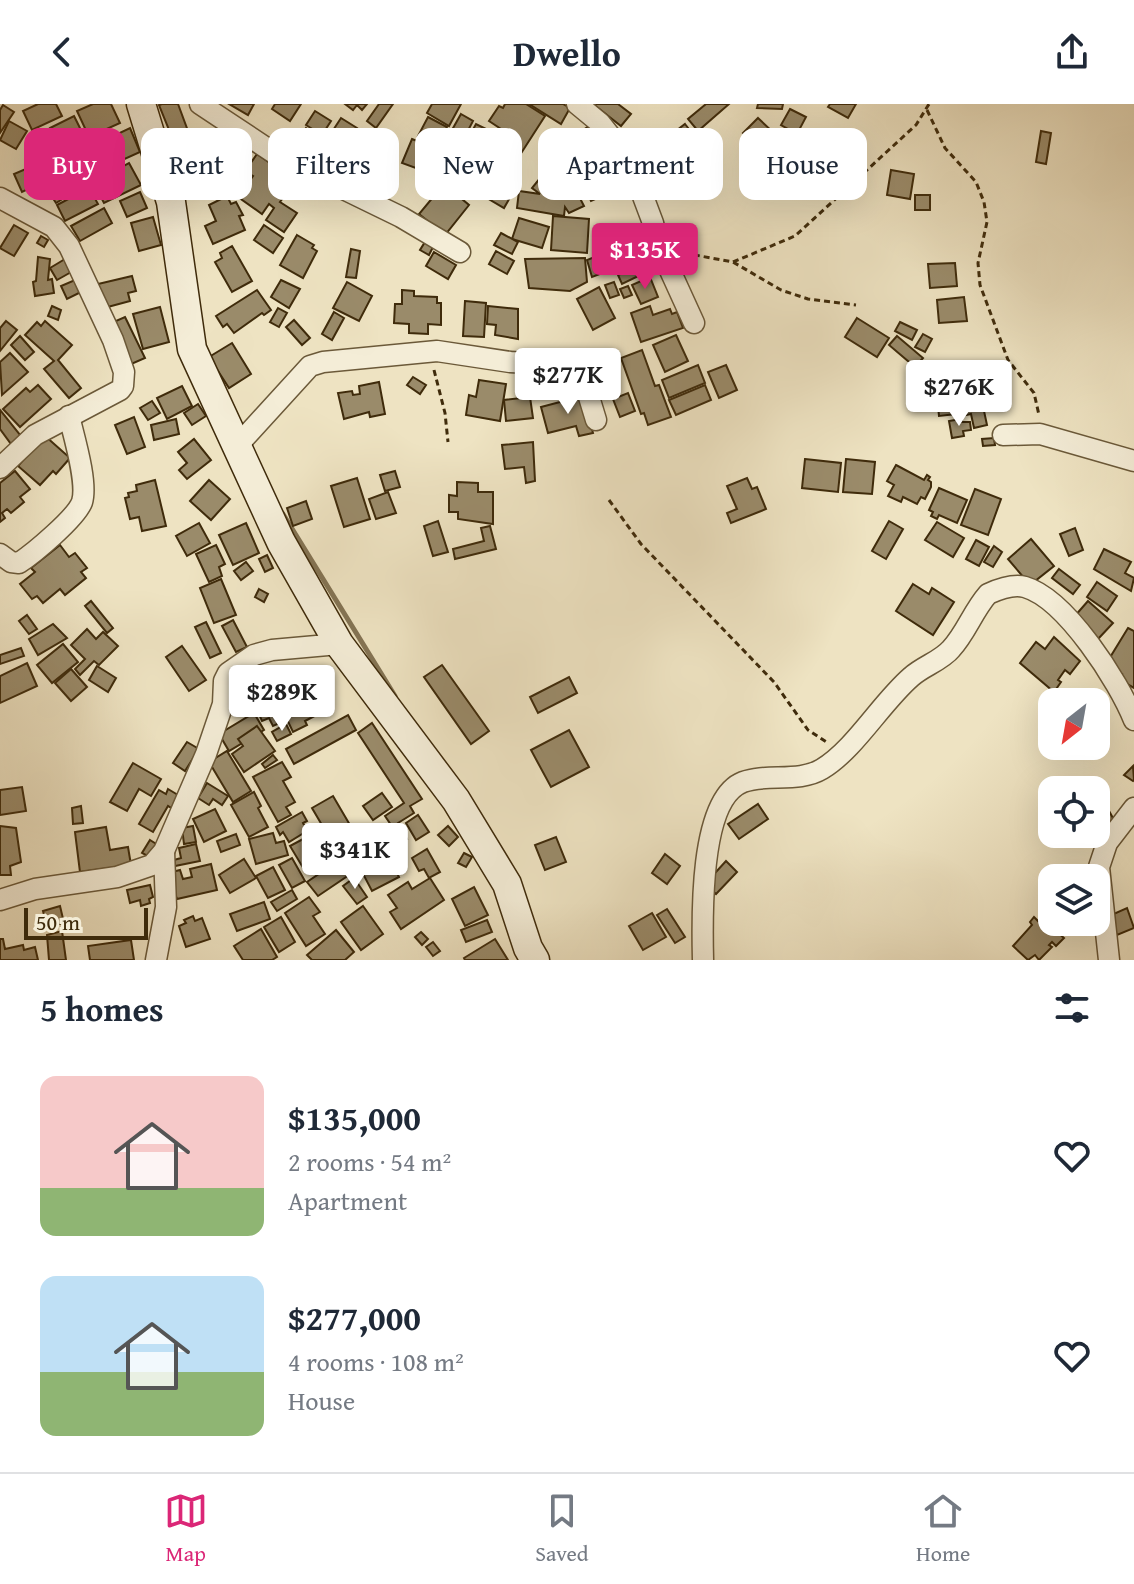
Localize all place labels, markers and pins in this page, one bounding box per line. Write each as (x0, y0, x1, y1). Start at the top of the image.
pin: $135K (589, 223, 701, 291)
pin: $277K (512, 348, 624, 416)
pin: $276K (903, 360, 1015, 428)
pin: $289K (226, 665, 338, 733)
pin: $341K (299, 823, 411, 891)

